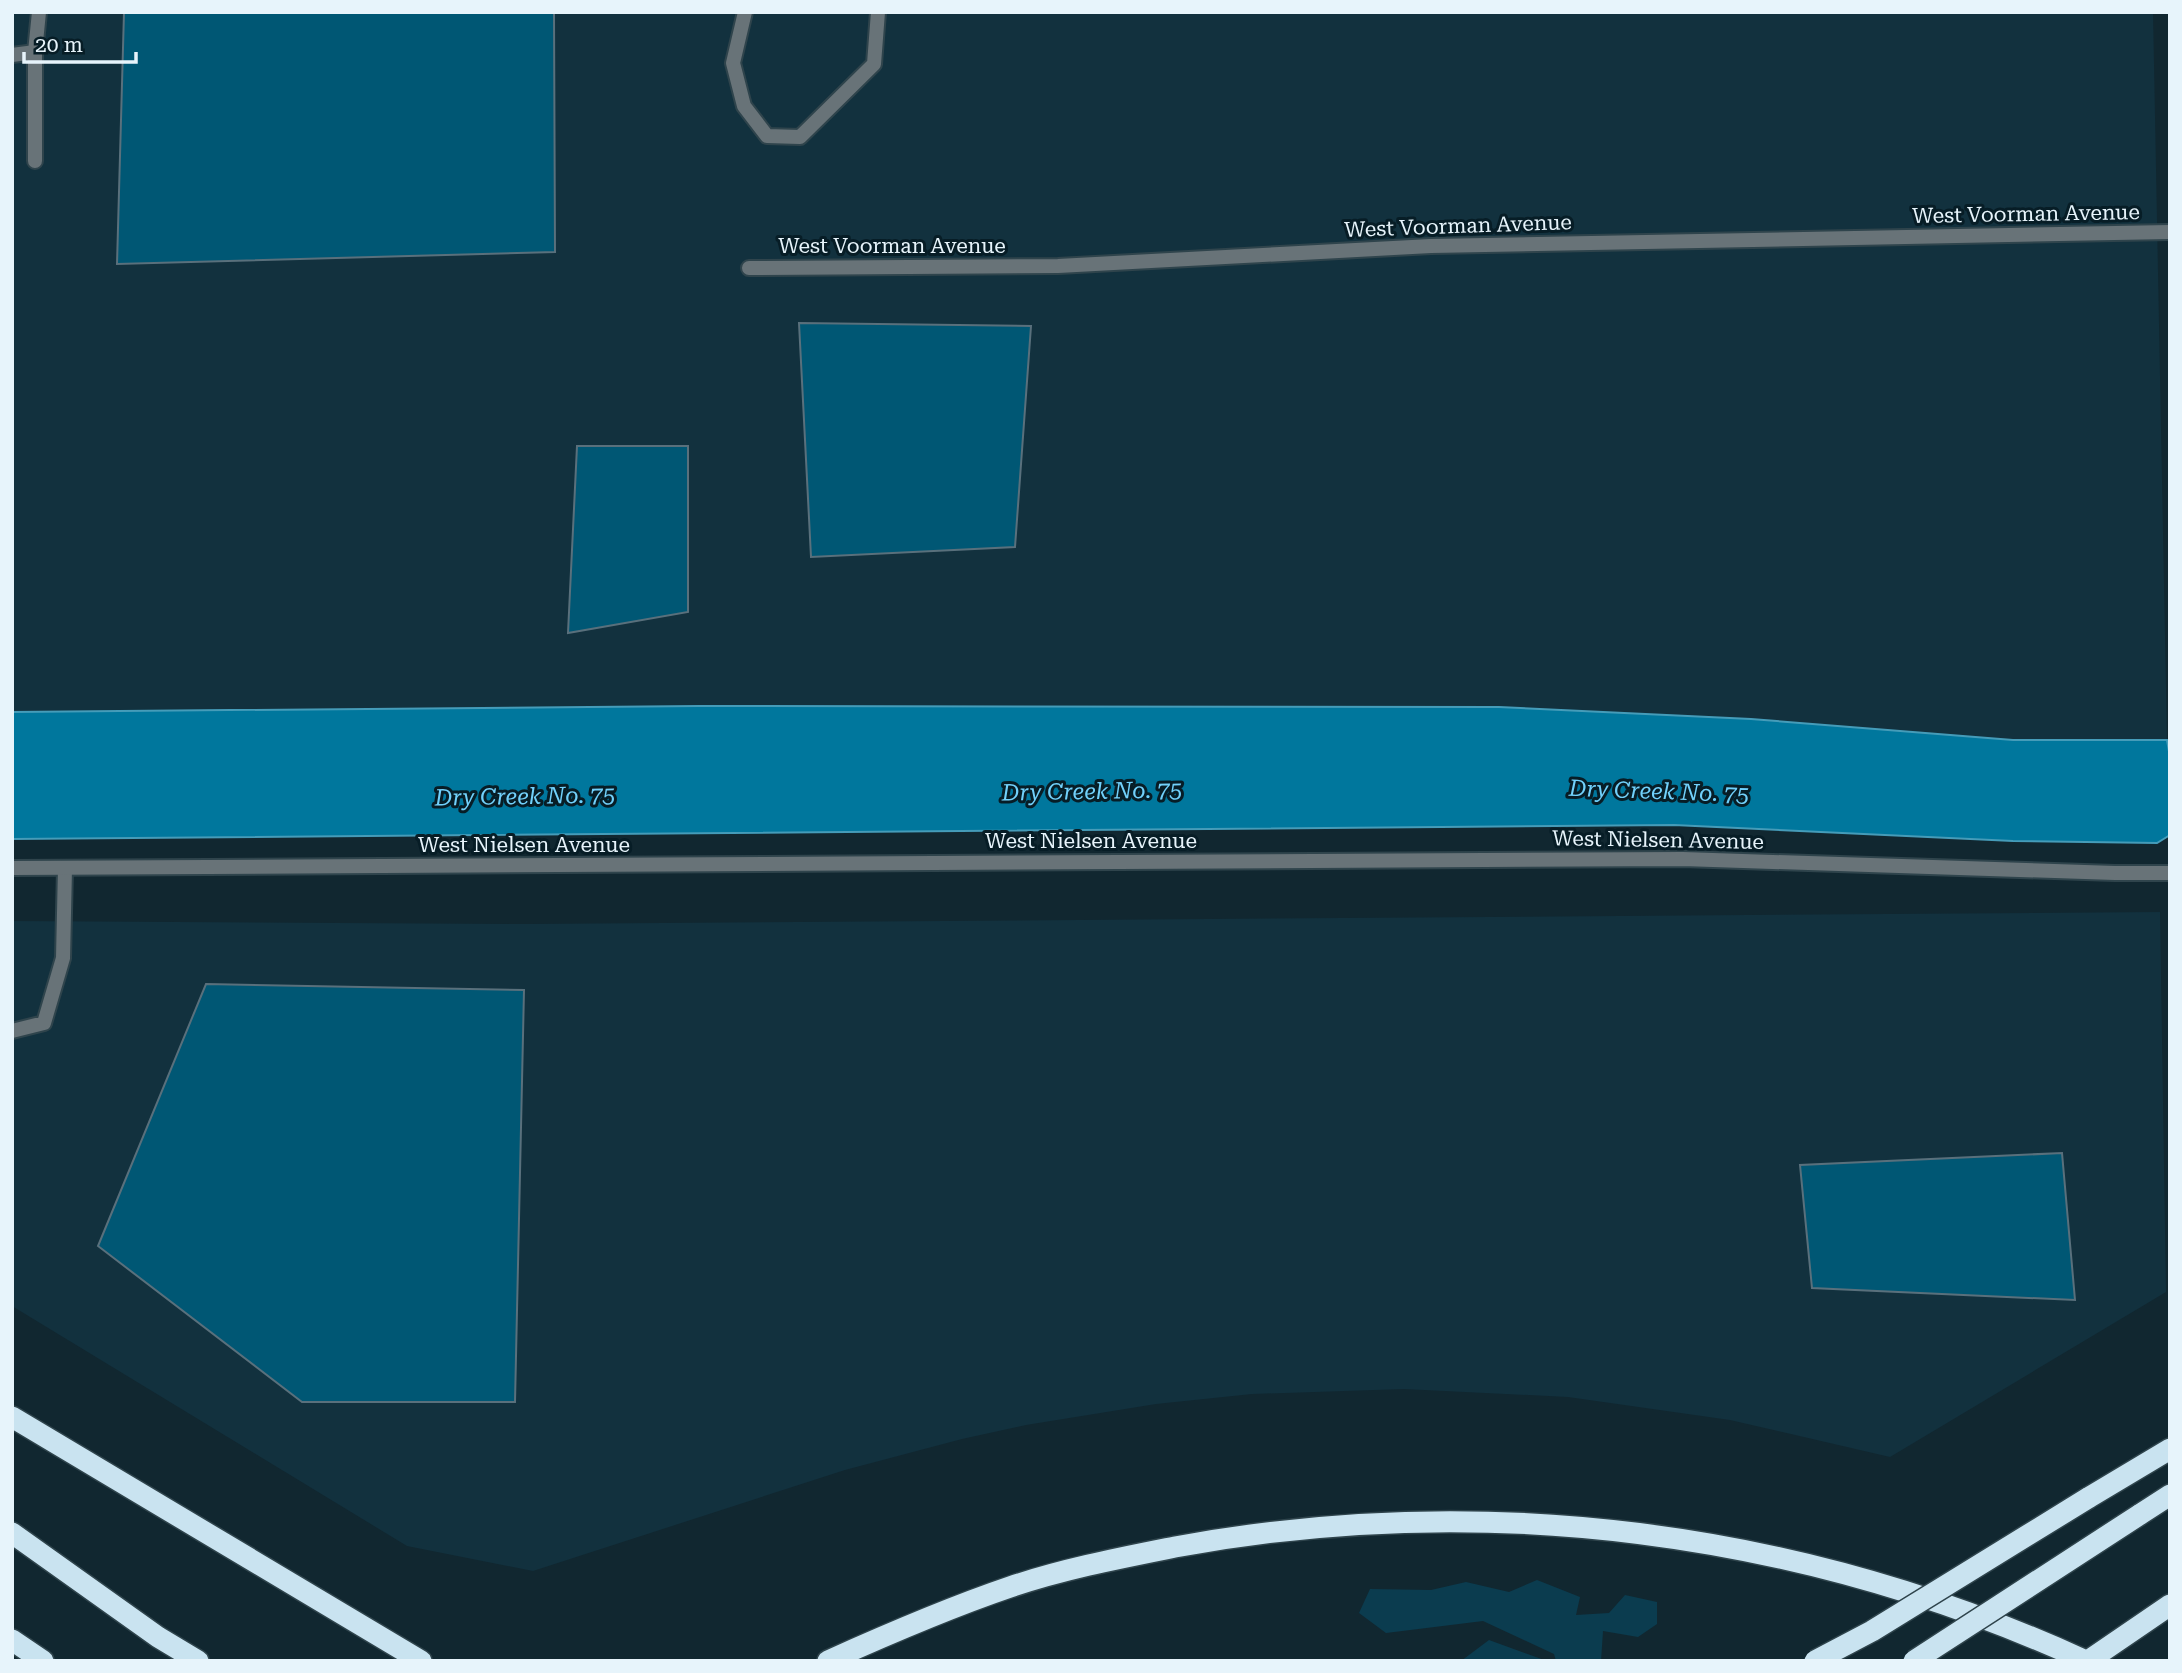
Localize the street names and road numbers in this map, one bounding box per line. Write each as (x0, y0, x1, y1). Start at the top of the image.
street label: West Voorman Avenue (1912, 200, 2140, 228)
street label: West Voorman Avenue (1344, 210, 1572, 242)
street label: West Voorman Avenue (778, 234, 1006, 258)
street label: West Nielsen Avenue (1552, 826, 1764, 854)
street label: West Nielsen Avenue (985, 829, 1197, 853)
street label: West Nielsen Avenue (418, 833, 630, 857)

